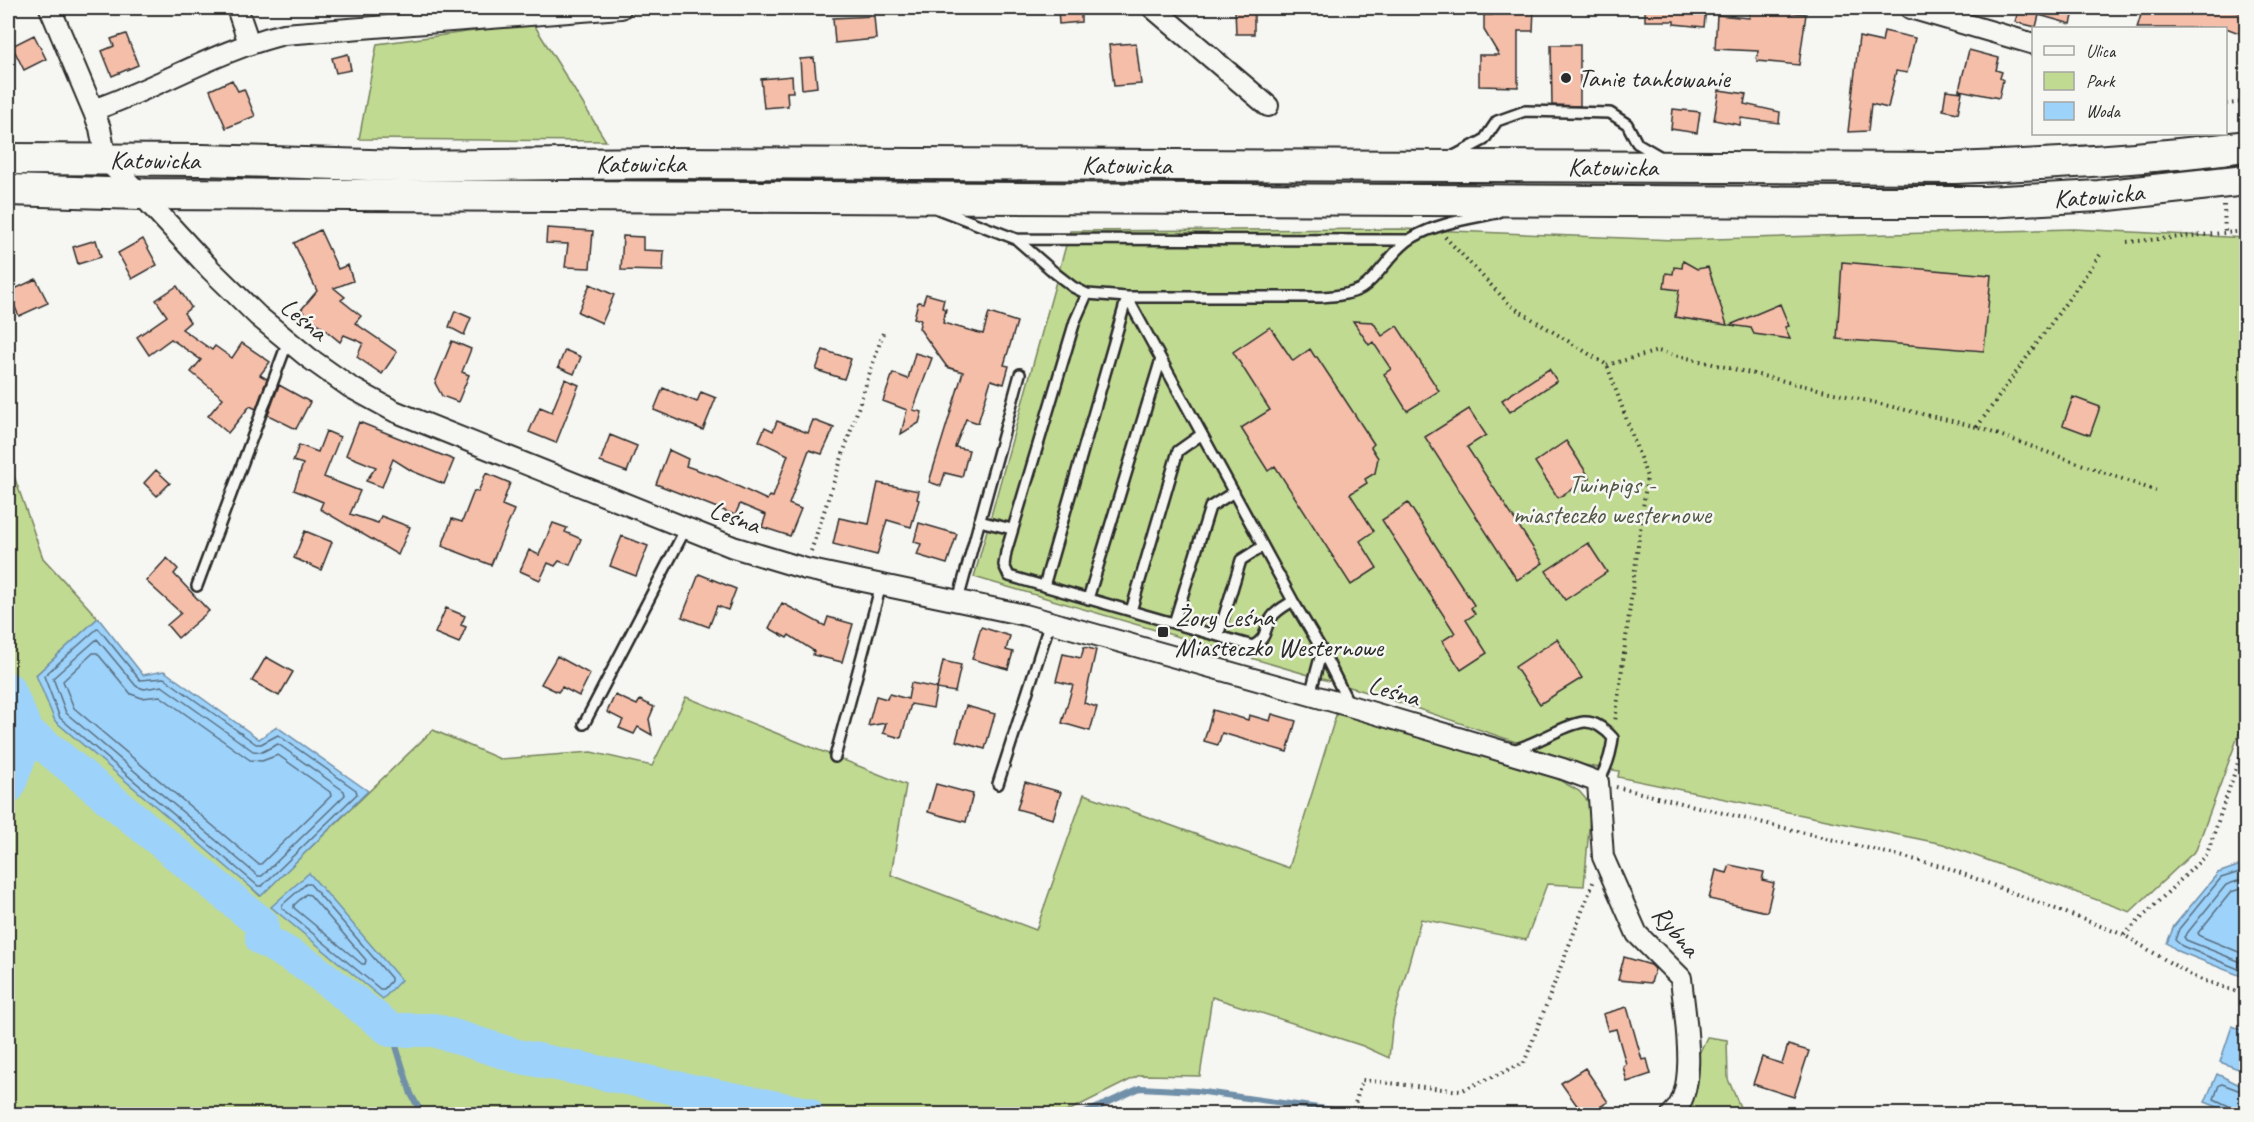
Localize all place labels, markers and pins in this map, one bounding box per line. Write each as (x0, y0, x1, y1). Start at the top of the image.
place label: Tanie tankowanie (1578, 62, 1731, 95)
marker: Tanie tankowanie (1559, 71, 1573, 85)
place label: Żory Leśna Miasteczko Westernowe (1175, 601, 1385, 664)
marker: Żory Leśna Miasteczko Westernowe (1156, 625, 1170, 639)

